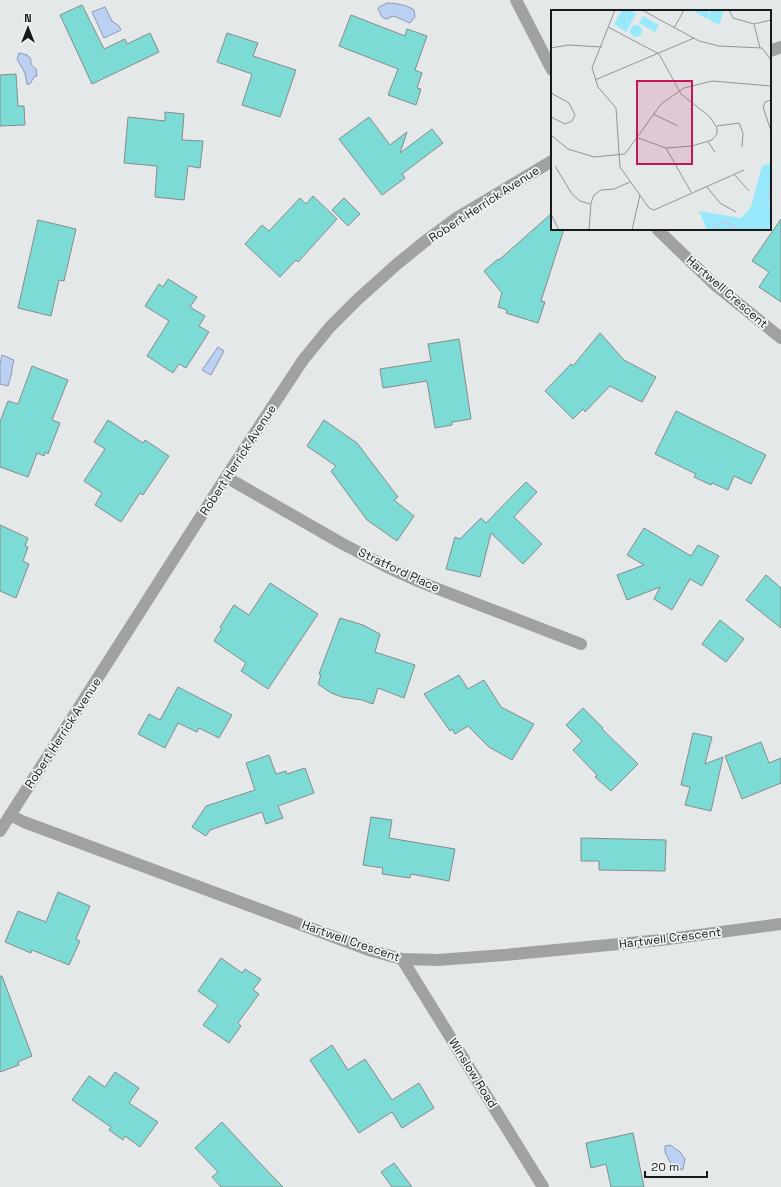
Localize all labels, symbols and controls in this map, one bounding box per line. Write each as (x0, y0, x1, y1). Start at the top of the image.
north arrow (8, 8, 48, 48)
inset map (551, 10, 771, 230)
text: N (24, 11, 32, 25)
street label: Robert Herrick Avenue (426, 162, 542, 246)
street label: Hartwell Crescent (683, 252, 771, 332)
street label: Robert Herrick Avenue (196, 402, 280, 518)
street label: Stratford Place (356, 544, 442, 596)
street label: Robert Herrick Avenue (21, 675, 105, 791)
street label: Hartwell Crescent (300, 917, 402, 965)
street label: Hartwell Crescent (618, 924, 722, 952)
street label: Winslow Road (445, 1035, 501, 1111)
scale bar (645, 1153, 707, 1179)
text: 20 m (651, 1159, 679, 1175)

